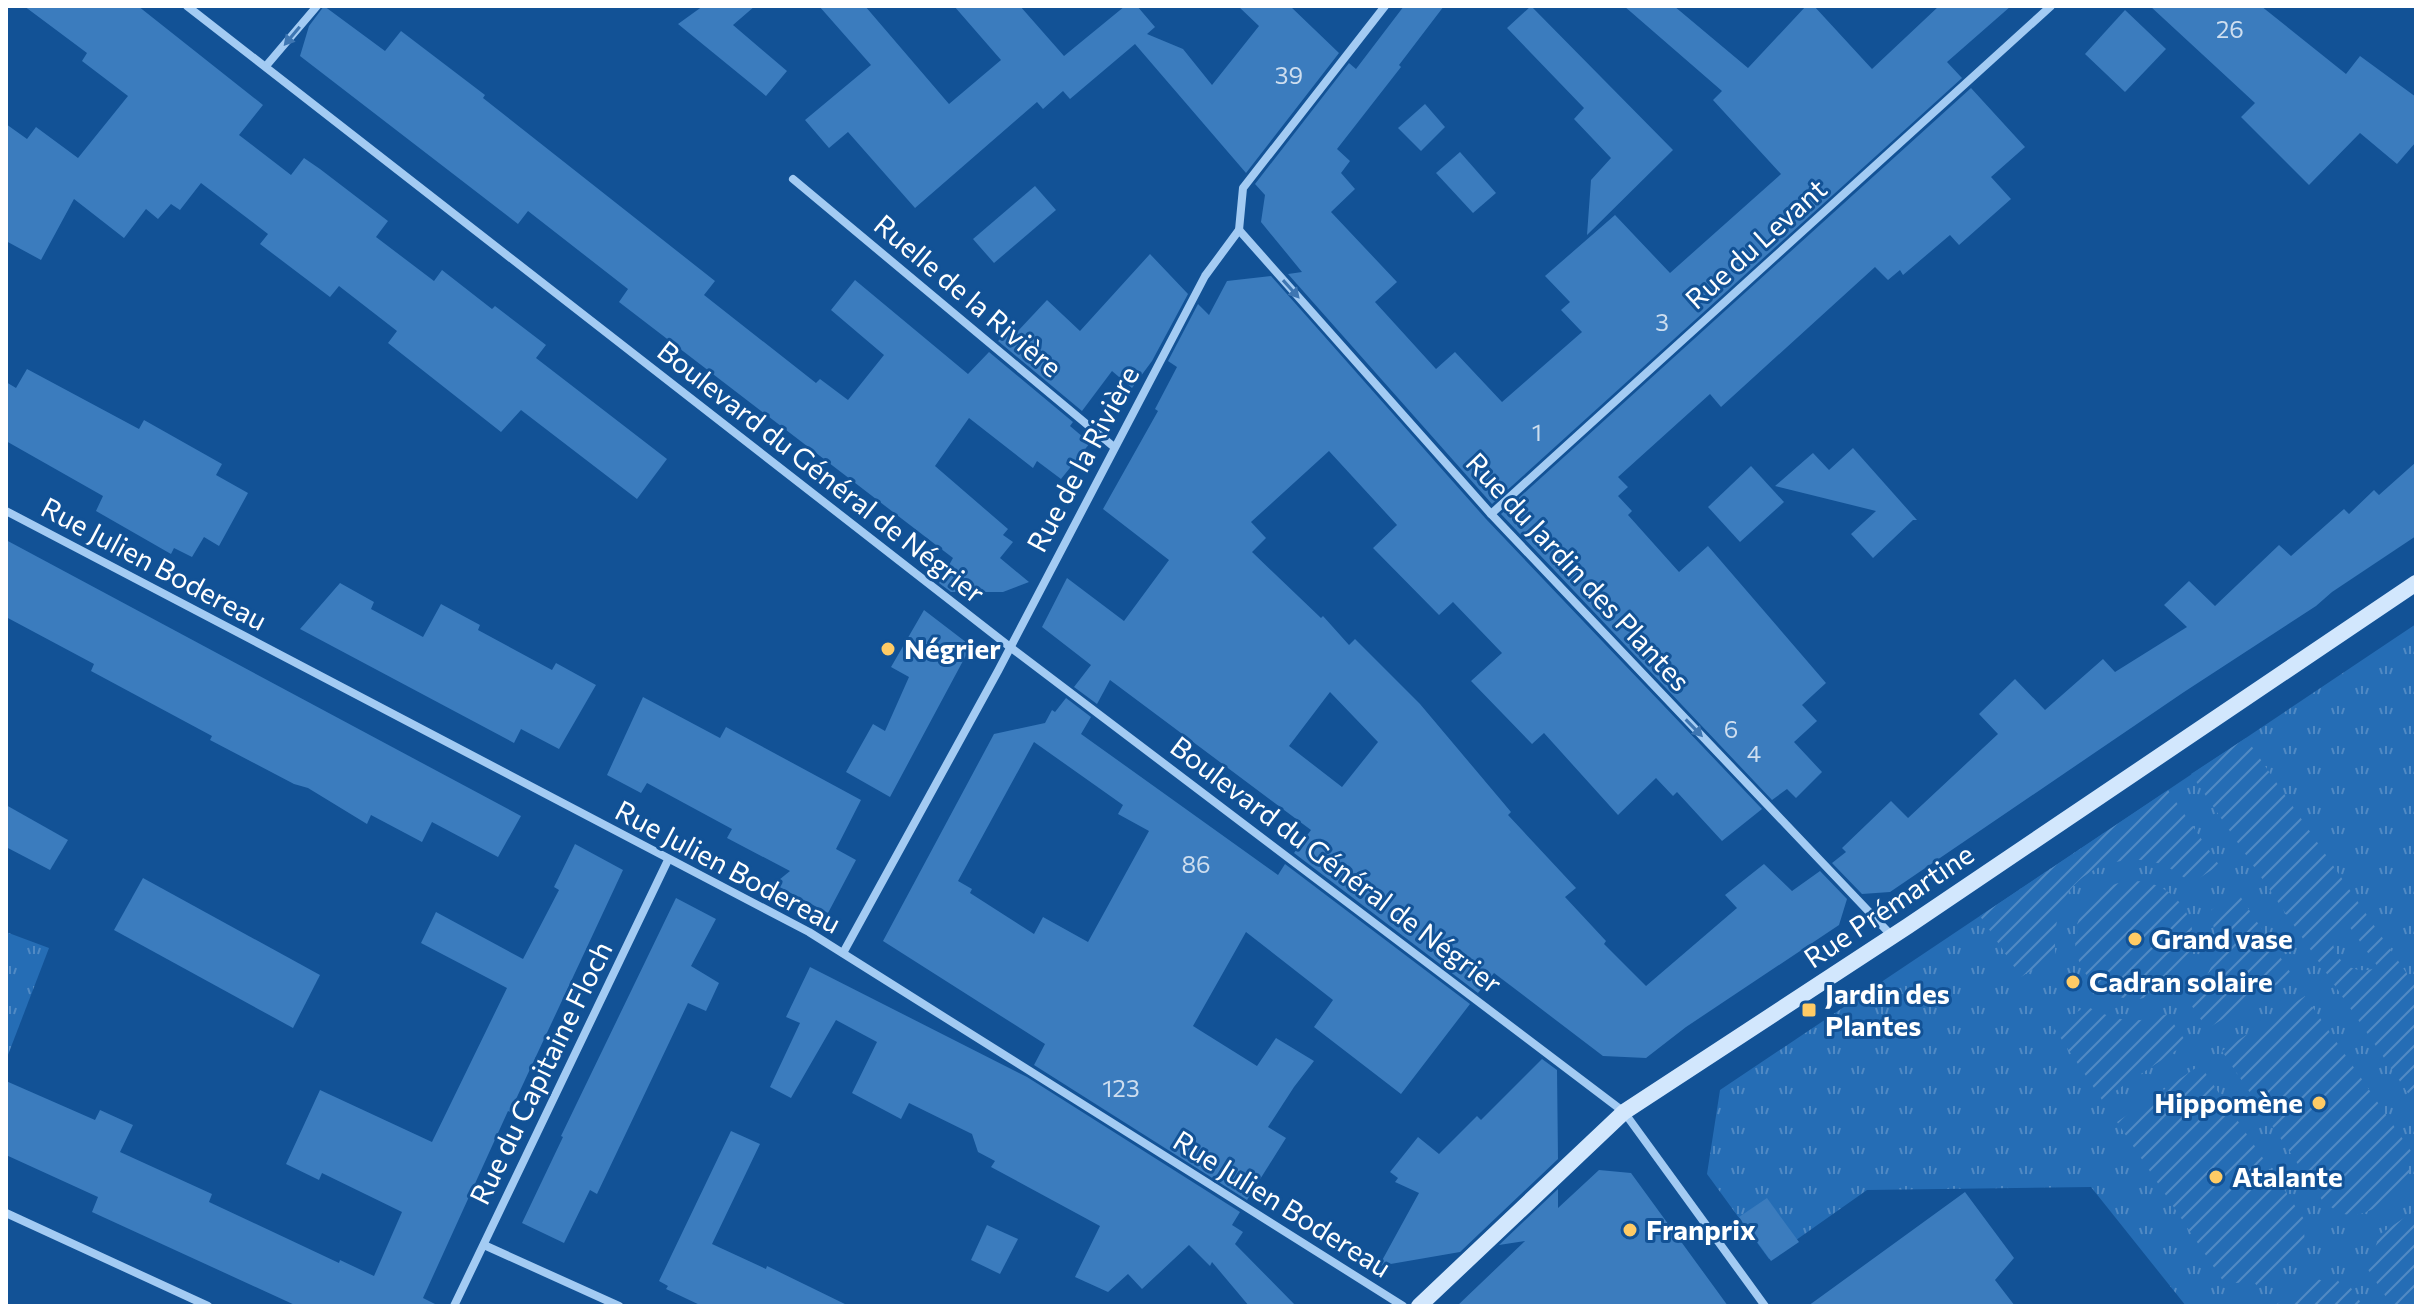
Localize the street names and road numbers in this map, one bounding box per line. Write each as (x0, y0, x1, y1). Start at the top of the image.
street label: Rue du Levant (1678, 171, 1833, 316)
street label: Ruelle de la Rivière (868, 207, 1069, 384)
street label: Boulevard du Général de Négrier (651, 333, 992, 610)
street label: Rue de la Rivière (1019, 360, 1145, 557)
street label: Rue du Jardin des Plantes (1460, 445, 1698, 697)
street label: Rue Julien Bodereau (36, 489, 273, 637)
street label: Boulevard du Général de Négrier (1164, 728, 1509, 1000)
street label: Rue Julien Bodereau (610, 792, 847, 940)
street label: Rue Prémartine (1797, 836, 1980, 974)
street label: Rue du Capitaine Floch (462, 935, 619, 1210)
street label: Rue Julien Bodereau (1167, 1122, 1398, 1284)

